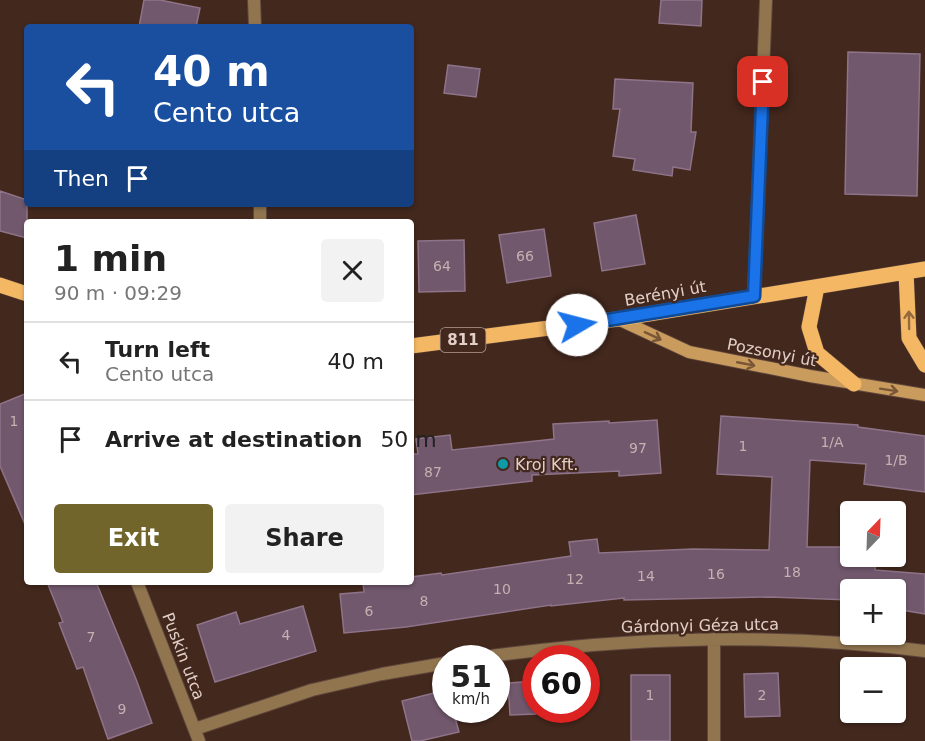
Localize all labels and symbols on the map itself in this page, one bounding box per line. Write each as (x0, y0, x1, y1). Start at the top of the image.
pin (737, 56, 788, 107)
house number: 66 (516, 248, 534, 264)
house number: 64 (433, 258, 451, 274)
street label: Berényi út (623, 277, 707, 310)
position arrow (545, 293, 609, 357)
one-way arrow (903, 311, 915, 331)
road number: 811 (440, 328, 486, 352)
one-way arrow (644, 330, 662, 342)
street label: Pozsonyi út (725, 334, 818, 370)
one-way arrow (736, 359, 755, 370)
one-way arrow (879, 384, 899, 395)
house number: 1 (10, 413, 18, 429)
house number: 1/A (820, 434, 844, 450)
house number: 1 (739, 438, 747, 454)
house number: 97 (629, 440, 647, 456)
house number: 1/B (884, 452, 908, 468)
place label: Kroj Kft. (515, 455, 578, 474)
marker: Kroj Kft. (496, 457, 510, 471)
house number: 87 (424, 464, 442, 480)
north arrow (840, 501, 906, 567)
house number: 18 (783, 564, 801, 580)
house number: 16 (707, 566, 725, 582)
house number: 14 (637, 568, 655, 584)
house number: 12 (566, 571, 584, 587)
house number: 10 (493, 581, 511, 597)
house number: 8 (420, 593, 428, 609)
house number: 6 (365, 603, 374, 619)
street label: Puskin utca (158, 610, 209, 702)
street label: Gárdonyi Géza utca (621, 615, 779, 636)
house number: 4 (282, 627, 291, 643)
house number: 7 (87, 629, 95, 645)
speed limit sign: 60 (522, 645, 600, 723)
house number: 1 (646, 687, 654, 703)
house number: 2 (758, 687, 766, 703)
house number: 9 (118, 701, 126, 717)

